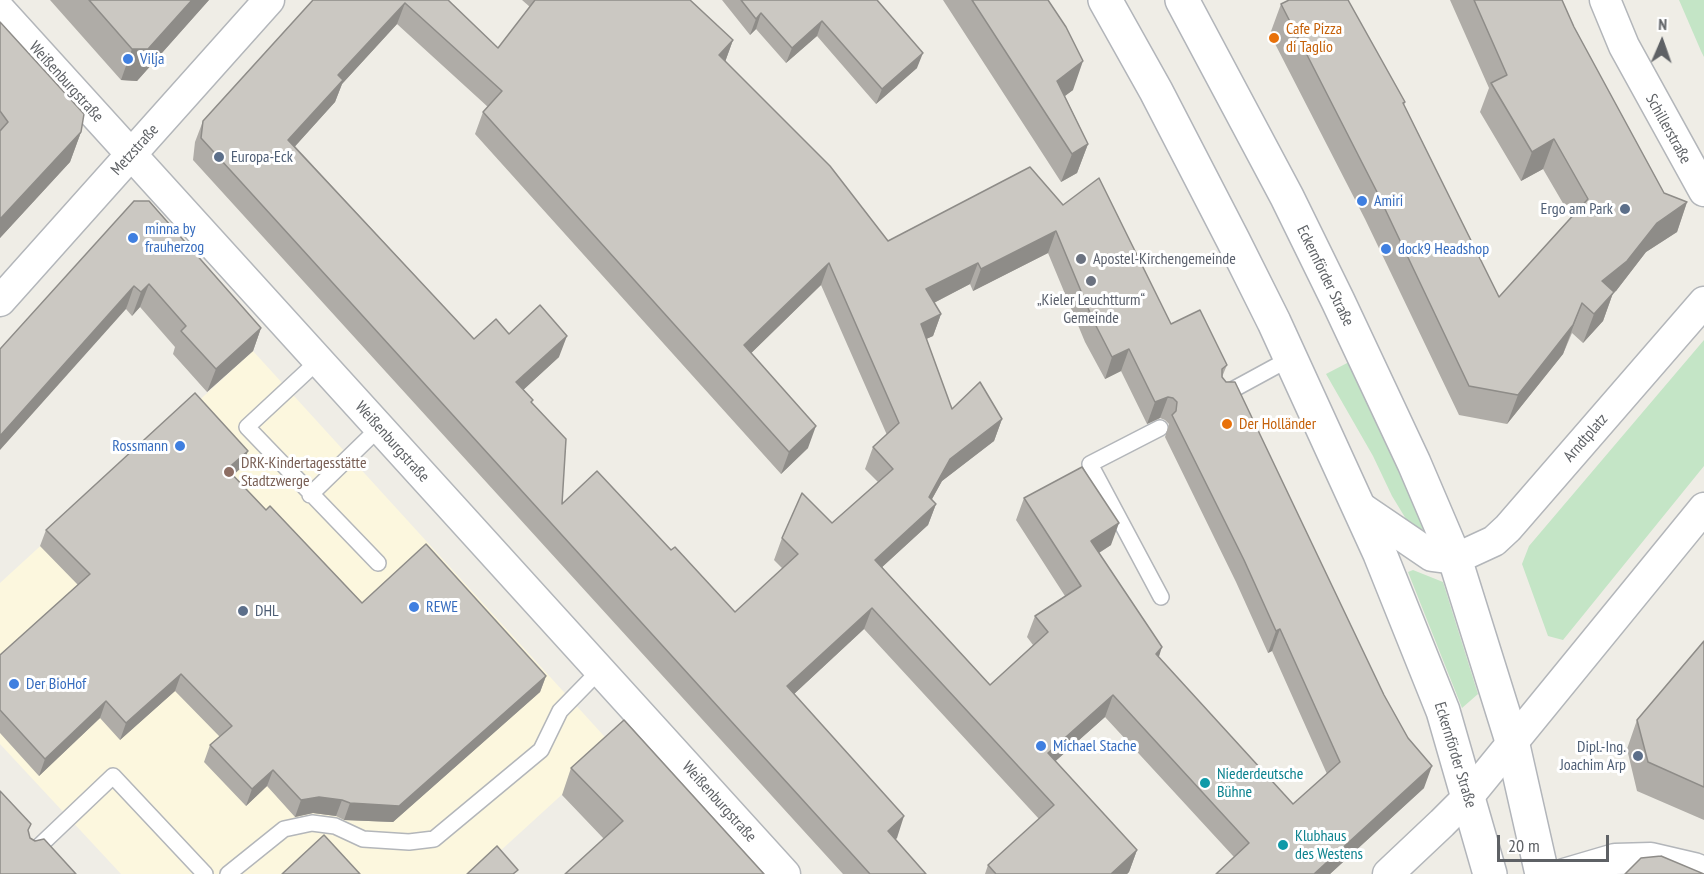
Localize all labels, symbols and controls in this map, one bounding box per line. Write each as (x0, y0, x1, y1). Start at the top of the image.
north arrow (1632, 12, 1692, 72)
text: N (1658, 14, 1667, 34)
place label: Cafe Pizza di Taglio (1286, 19, 1342, 57)
marker: Cafe Pizza di Taglio (1267, 31, 1281, 45)
street label: Weißenburgstraße (25, 38, 107, 126)
place label: Vilja (140, 49, 164, 69)
marker: Vilja (121, 52, 135, 66)
street label: Schillerstraße (1641, 91, 1695, 167)
street label: Metzstraße (107, 121, 163, 179)
place label: Europa-Eck (231, 147, 293, 167)
marker: Europa-Eck (212, 150, 226, 164)
place label: Amiri (1374, 191, 1403, 211)
marker: Amiri (1355, 194, 1369, 208)
place label: Ergo am Park (1541, 199, 1613, 219)
marker: Ergo am Park (1618, 202, 1632, 216)
place label: minna by frauherzog (145, 219, 204, 257)
street label: Eckernförder Straße (1292, 223, 1358, 329)
marker: minna by frauherzog (126, 231, 140, 245)
place label: dock9 Headshop (1398, 239, 1489, 259)
marker: dock9 Headshop (1379, 242, 1393, 256)
place label: Apostel-Kirchengemeinde (1093, 249, 1236, 269)
marker: Apostel-Kirchengemeinde (1074, 252, 1088, 266)
marker: „Kieler Leuchtturm“ Gemeinde (1084, 274, 1098, 288)
place label: „Kieler Leuchtturm“ Gemeinde (1037, 290, 1145, 328)
street label: Weißenburgstraße (351, 398, 433, 486)
street label: Arndtplatz (1560, 410, 1612, 466)
place label: Der Holländer (1239, 414, 1316, 434)
marker: Der Holländer (1220, 417, 1234, 431)
place label: Rossmann (112, 436, 168, 456)
marker: Rossmann (173, 439, 187, 453)
place label: DRK-Kindertagesstätte Stadtzwerge (241, 453, 367, 491)
marker: DRK-Kindertagesstätte Stadtzwerge (222, 465, 236, 479)
place label: REWE (426, 597, 458, 617)
marker: REWE (407, 600, 421, 614)
place label: DHL (255, 601, 279, 621)
marker: DHL (236, 604, 250, 618)
place label: Der BioHof (26, 674, 86, 694)
marker: Der BioHof (7, 677, 21, 691)
street label: Eckernförder Straße (1430, 700, 1480, 810)
place label: Michael Stache (1053, 736, 1137, 756)
place label: Dipl.-Ing. Joachim Arp (1560, 737, 1626, 775)
marker: Michael Stache (1034, 739, 1048, 753)
marker: Dipl.-Ing. Joachim Arp (1631, 749, 1645, 763)
street label: Weißenburgstraße (678, 758, 760, 846)
place label: Niederdeutsche Bühne (1217, 764, 1303, 802)
marker: Niederdeutsche Bühne (1198, 776, 1212, 790)
scale bar (1500, 823, 1612, 861)
place label: Klubhaus des Westens (1295, 826, 1363, 864)
text: 20 m (1508, 834, 1540, 857)
marker: Klubhaus des Westens (1276, 838, 1290, 852)

